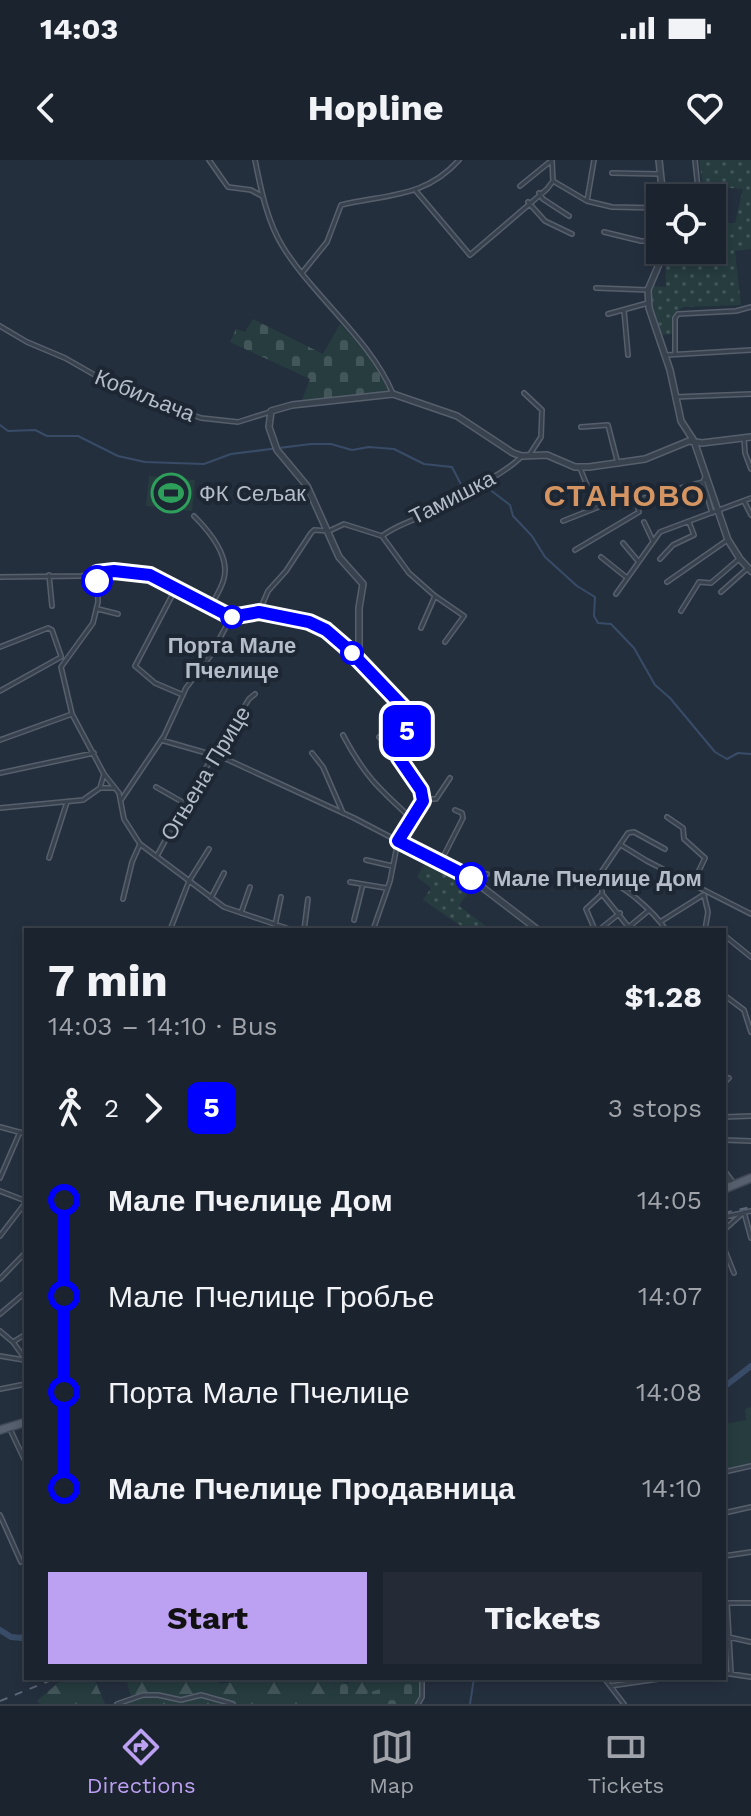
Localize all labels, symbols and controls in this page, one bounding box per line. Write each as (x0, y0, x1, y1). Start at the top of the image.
text: 14:03 (40, 11, 118, 46)
icon: back (24, 86, 68, 130)
icon: heart (683, 86, 727, 130)
text: Hopline (307, 87, 444, 129)
map controls (646, 184, 726, 264)
button: locate (646, 184, 726, 264)
street label: Кобиљача (91, 364, 199, 427)
street label: Тамишка (406, 465, 500, 529)
sports icon: ФК Сељак (150, 472, 192, 514)
district label: СТАНОВО (544, 478, 706, 513)
place label: ФК Сељак (199, 481, 306, 506)
unlabelled marker (82, 566, 112, 596)
marker: Порта Мале Пчелице (221, 606, 243, 628)
place label: Порта Мале Пчелице (168, 633, 296, 683)
unlabelled marker (341, 642, 363, 664)
street label: Огњена Прице (156, 702, 255, 845)
line badge: 5 (381, 705, 433, 757)
text: 5 (399, 714, 415, 747)
marker: Мале Пчелице Дом (456, 863, 486, 893)
place label: Мале Пчелице Дом (493, 866, 702, 891)
text: 7 min (48, 955, 168, 1007)
text: $1.28 (624, 979, 702, 1014)
text: 14:03 – 14:10 · Bus (48, 1011, 277, 1041)
icon: walk (48, 1086, 92, 1130)
icon: forward (131, 1086, 175, 1130)
text: 5 (203, 1091, 220, 1124)
text: 2 (104, 1093, 119, 1123)
text: 3 stops (608, 1093, 702, 1123)
text: Мале Пчелице Дом (108, 1183, 393, 1218)
text: 14:05 (637, 1185, 702, 1215)
text: Мале Пчелице Гробље (108, 1279, 434, 1314)
text: 14:07 (638, 1281, 702, 1311)
text: Порта Мале Пчелице (108, 1375, 410, 1410)
text: 14:08 (636, 1377, 702, 1407)
text: Мале Пчелице Продавница (108, 1471, 515, 1506)
text: 14:10 (642, 1473, 702, 1503)
button: Start (48, 1572, 367, 1664)
button: Tickets (383, 1572, 702, 1664)
tab: Directions (87, 1725, 196, 1798)
tab: Map (369, 1725, 414, 1798)
tab: Tickets (588, 1725, 664, 1798)

